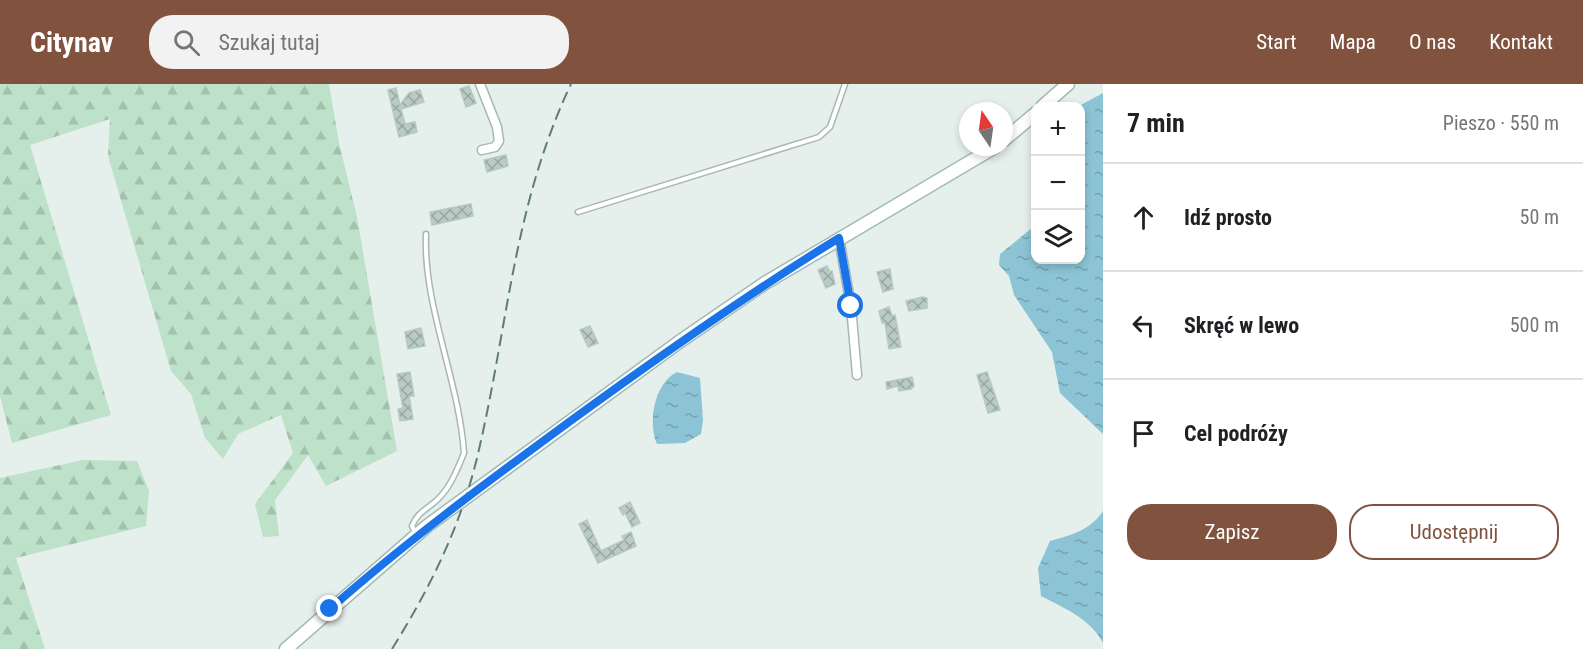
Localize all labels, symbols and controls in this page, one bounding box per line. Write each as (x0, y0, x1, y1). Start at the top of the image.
search box (149, 15, 569, 69)
text: Citynav (30, 26, 113, 59)
icon: search (170, 26, 203, 59)
text: Szukaj tutaj (218, 30, 320, 55)
text: Start (1256, 30, 1297, 54)
text: Mapa (1330, 30, 1376, 54)
text: O nas (1409, 30, 1456, 54)
text: Kontakt (1489, 30, 1553, 54)
north arrow (959, 102, 1013, 156)
map controls (1031, 102, 1085, 264)
button: + (1031, 102, 1085, 156)
text: 7 min (1127, 108, 1185, 138)
text: Pieszo · 550 m (1443, 111, 1559, 135)
button: − (1031, 156, 1085, 210)
icon: ahead (1127, 201, 1160, 234)
text: Idź prosto (1184, 205, 1272, 230)
text: 50 m (1520, 205, 1559, 229)
button: layers (1031, 210, 1085, 264)
route start (837, 292, 863, 318)
icon: left (1127, 309, 1160, 342)
text: Skręć w lewo (1184, 313, 1299, 338)
text: 500 m (1510, 313, 1559, 337)
icon: arrive (1127, 417, 1160, 450)
text: Cel podróży (1184, 421, 1288, 446)
button: Zapisz (1127, 504, 1337, 560)
button: Udostępnij (1349, 504, 1559, 560)
route end (316, 595, 342, 621)

